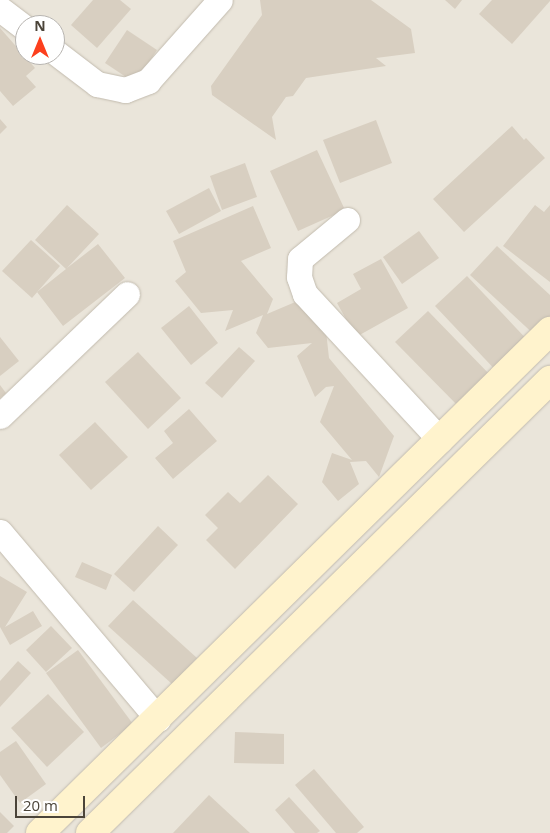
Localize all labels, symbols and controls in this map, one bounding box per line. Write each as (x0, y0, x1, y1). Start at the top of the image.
north arrow (15, 15, 65, 65)
text: N (34, 16, 46, 35)
scale bar (18, 786, 88, 818)
text: 20 m (23, 795, 58, 815)

